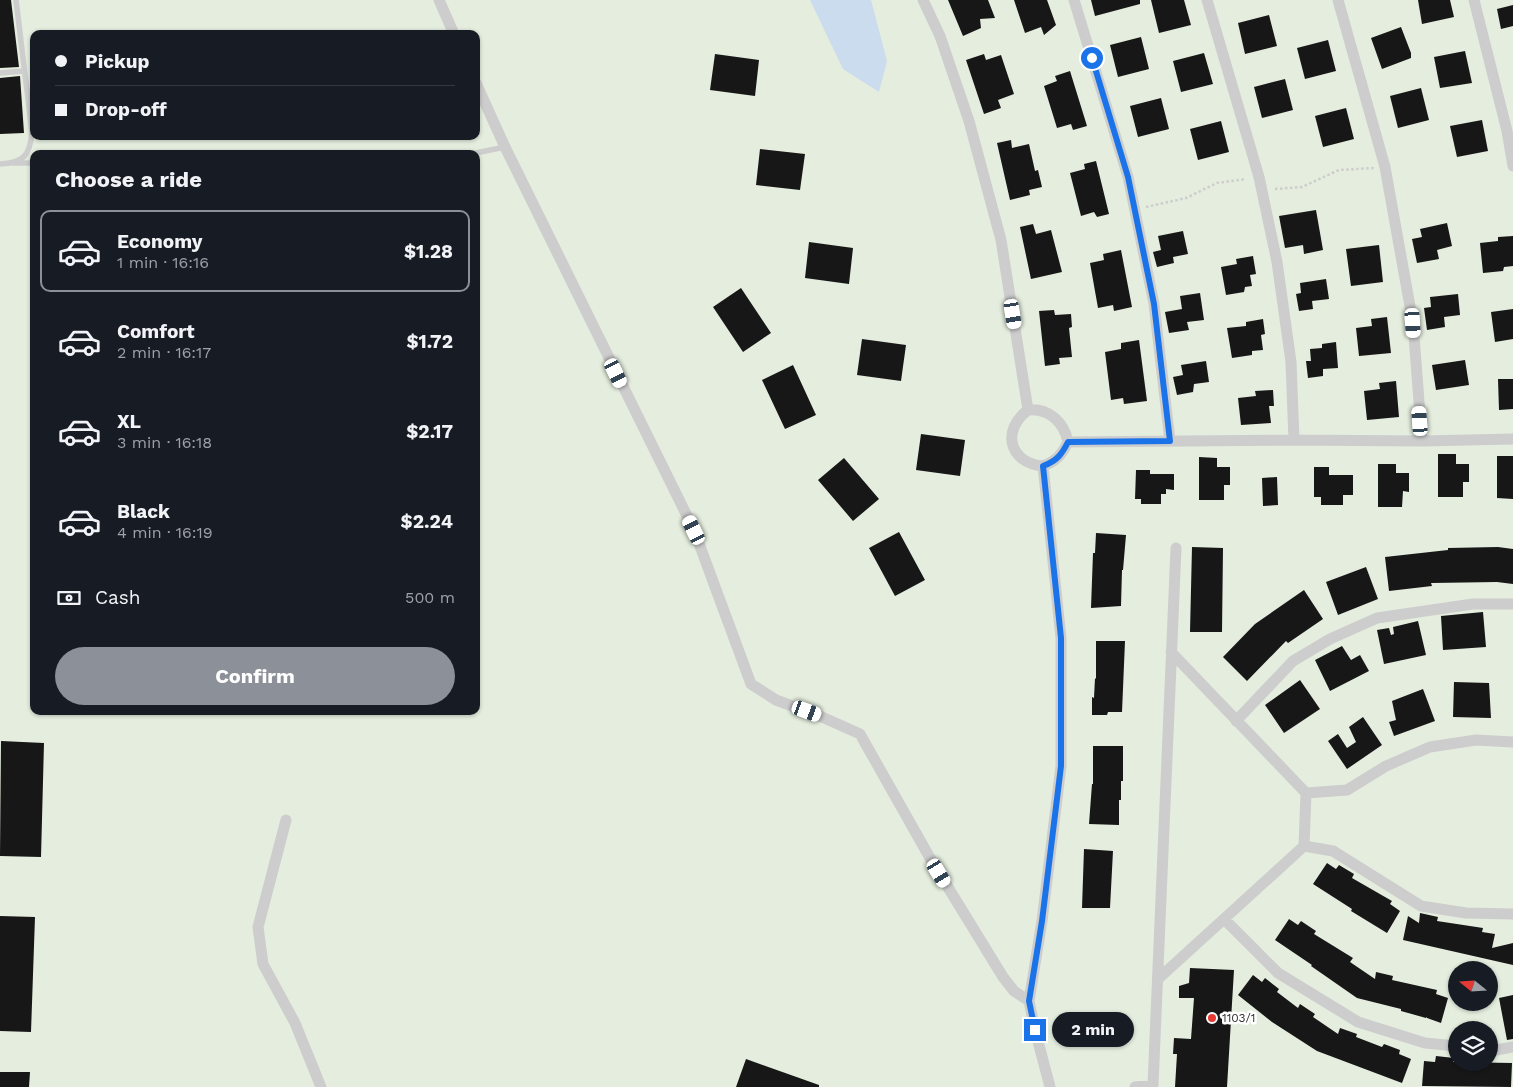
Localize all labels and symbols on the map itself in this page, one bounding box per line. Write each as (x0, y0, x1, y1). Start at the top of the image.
route start (1081, 47, 1103, 69)
car (1003, 298, 1022, 330)
car (1404, 308, 1421, 338)
car (602, 356, 629, 390)
car (1411, 406, 1428, 436)
car (680, 513, 707, 547)
car (790, 699, 823, 723)
car (924, 856, 953, 890)
north arrow (1448, 961, 1498, 1011)
place label: 1103/1 (1222, 1011, 1256, 1025)
callout: 2 min (1052, 1012, 1135, 1048)
marker: 1103/1 (1206, 1012, 1218, 1024)
route end (1024, 1019, 1046, 1041)

